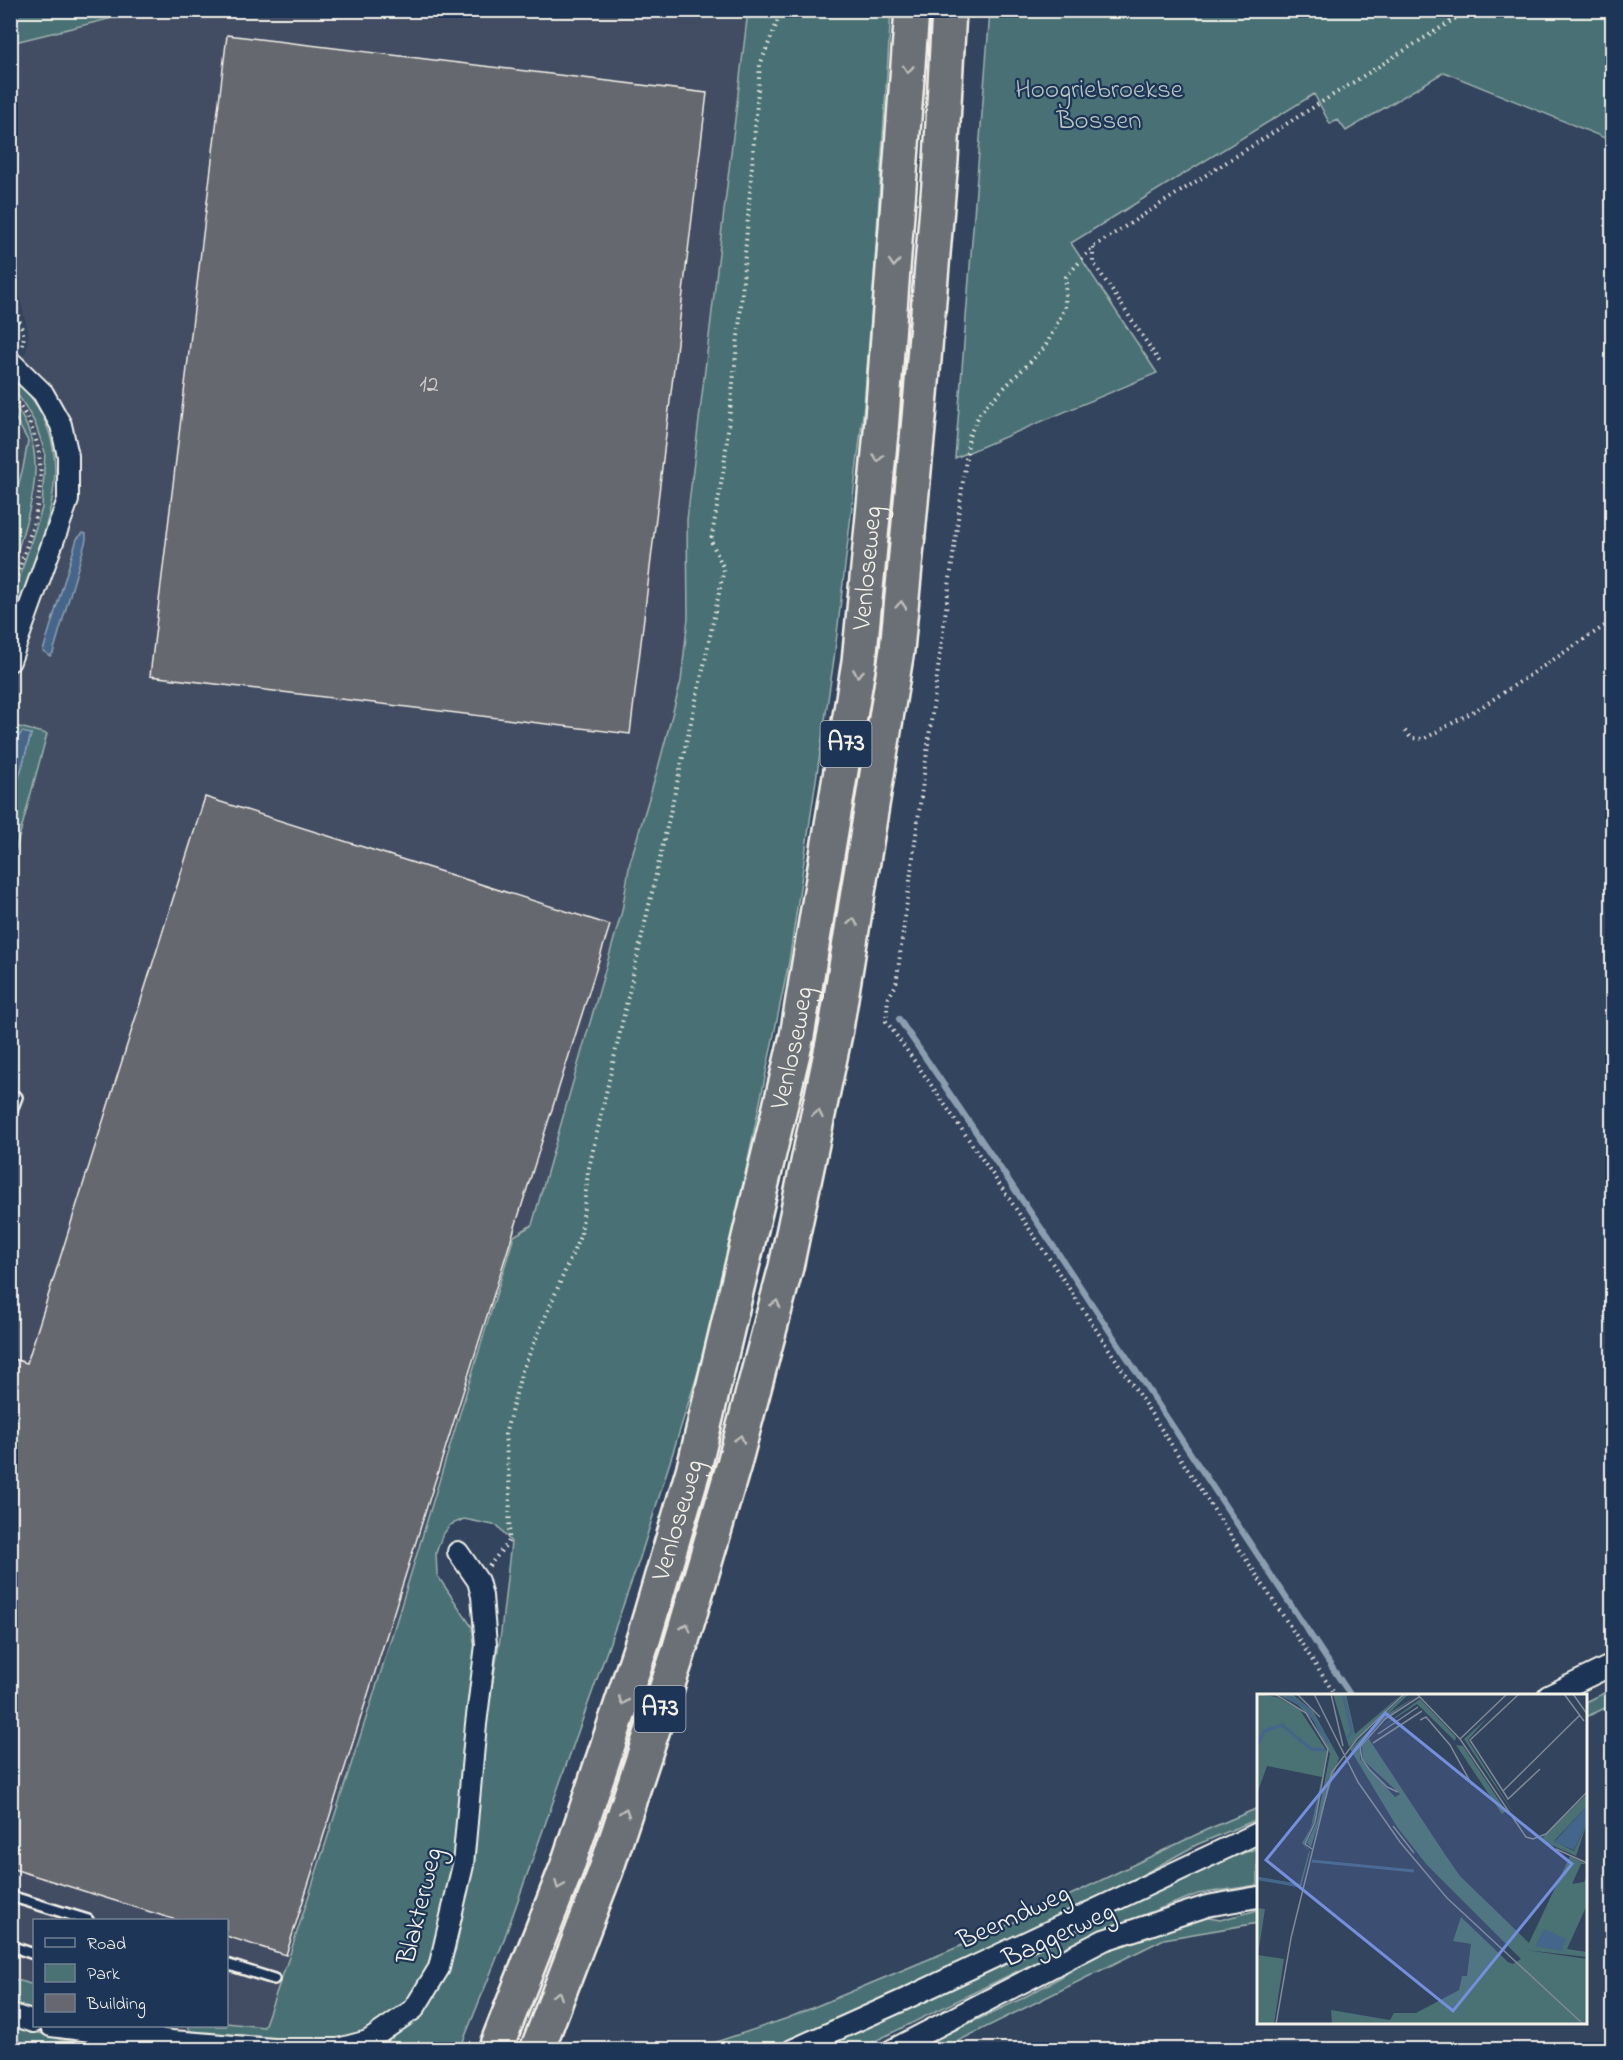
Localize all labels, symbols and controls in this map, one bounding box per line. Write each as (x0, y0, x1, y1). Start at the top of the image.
one-way arrow (902, 64, 915, 73)
park label: Hoogriebroekse Bossen (1015, 71, 1184, 141)
one-way arrow (888, 259, 901, 268)
house number: 12 (419, 368, 439, 403)
one-way arrow (872, 453, 885, 462)
street label: Venloseweg (843, 504, 893, 633)
one-way arrow (894, 600, 907, 609)
one-way arrow (852, 668, 864, 677)
road number: A73 (820, 721, 872, 767)
one-way arrow (846, 917, 859, 927)
street label: Venloseweg (760, 984, 824, 1114)
one-way arrow (811, 1109, 824, 1119)
one-way arrow (769, 1299, 782, 1309)
one-way arrow (733, 1435, 745, 1445)
street label: Venloseweg (642, 1455, 715, 1586)
one-way arrow (679, 1622, 691, 1633)
road number: A73 (634, 1686, 686, 1732)
inset map (1257, 1694, 1587, 2024)
one-way arrow (617, 1695, 630, 1706)
one-way arrow (618, 1807, 631, 1818)
street label: Blakterweg (387, 1844, 454, 1969)
street label: Beemdweg (950, 1875, 1077, 1962)
one-way arrow (554, 1880, 567, 1890)
street label: Baggerweg (996, 1893, 1121, 1979)
legend (33, 1919, 228, 2027)
text: Road (87, 1932, 126, 1958)
text: Park (87, 1962, 120, 1988)
one-way arrow (551, 1990, 563, 2001)
text: Building (86, 1992, 146, 2019)

